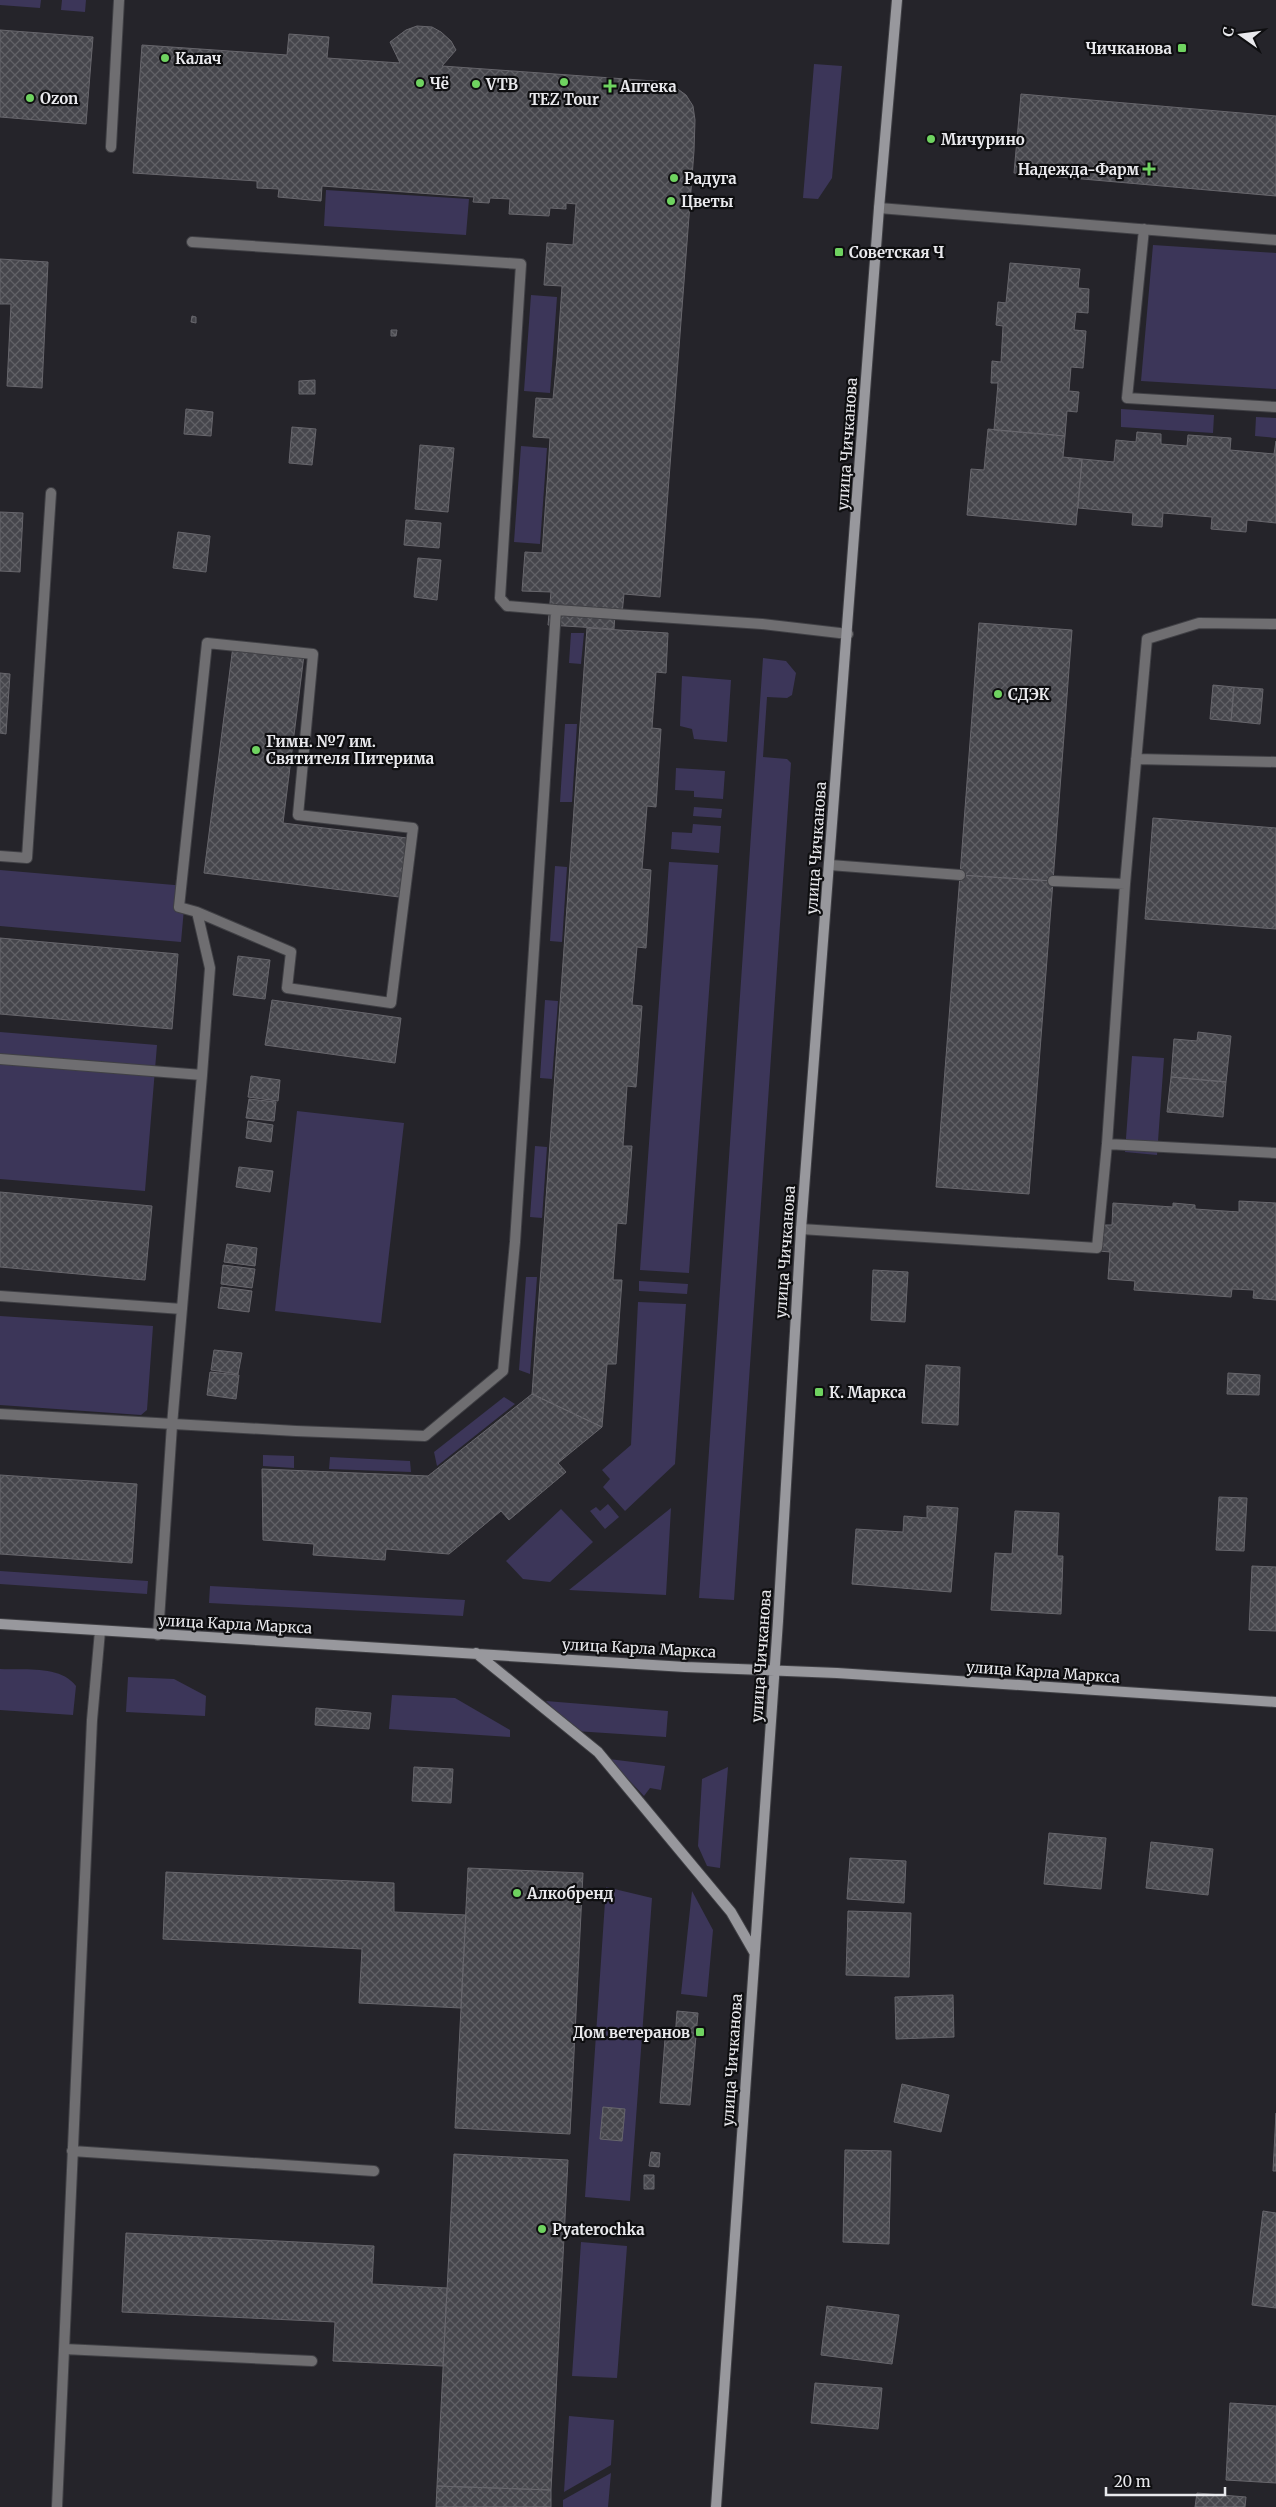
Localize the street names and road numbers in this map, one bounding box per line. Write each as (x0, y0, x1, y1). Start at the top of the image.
street label: улица Чичканова (833, 377, 861, 511)
street label: улица Чичканова (802, 781, 830, 915)
street label: улица Чичканова (771, 1185, 799, 1319)
street label: улица Чичканова (747, 1589, 775, 1723)
street label: улица Карла Маркса (157, 1610, 313, 1638)
street label: улица Карла Маркса (561, 1634, 717, 1662)
street label: улица Карла Маркса (965, 1657, 1121, 1687)
street label: улица Чичканова (718, 1993, 746, 2127)

